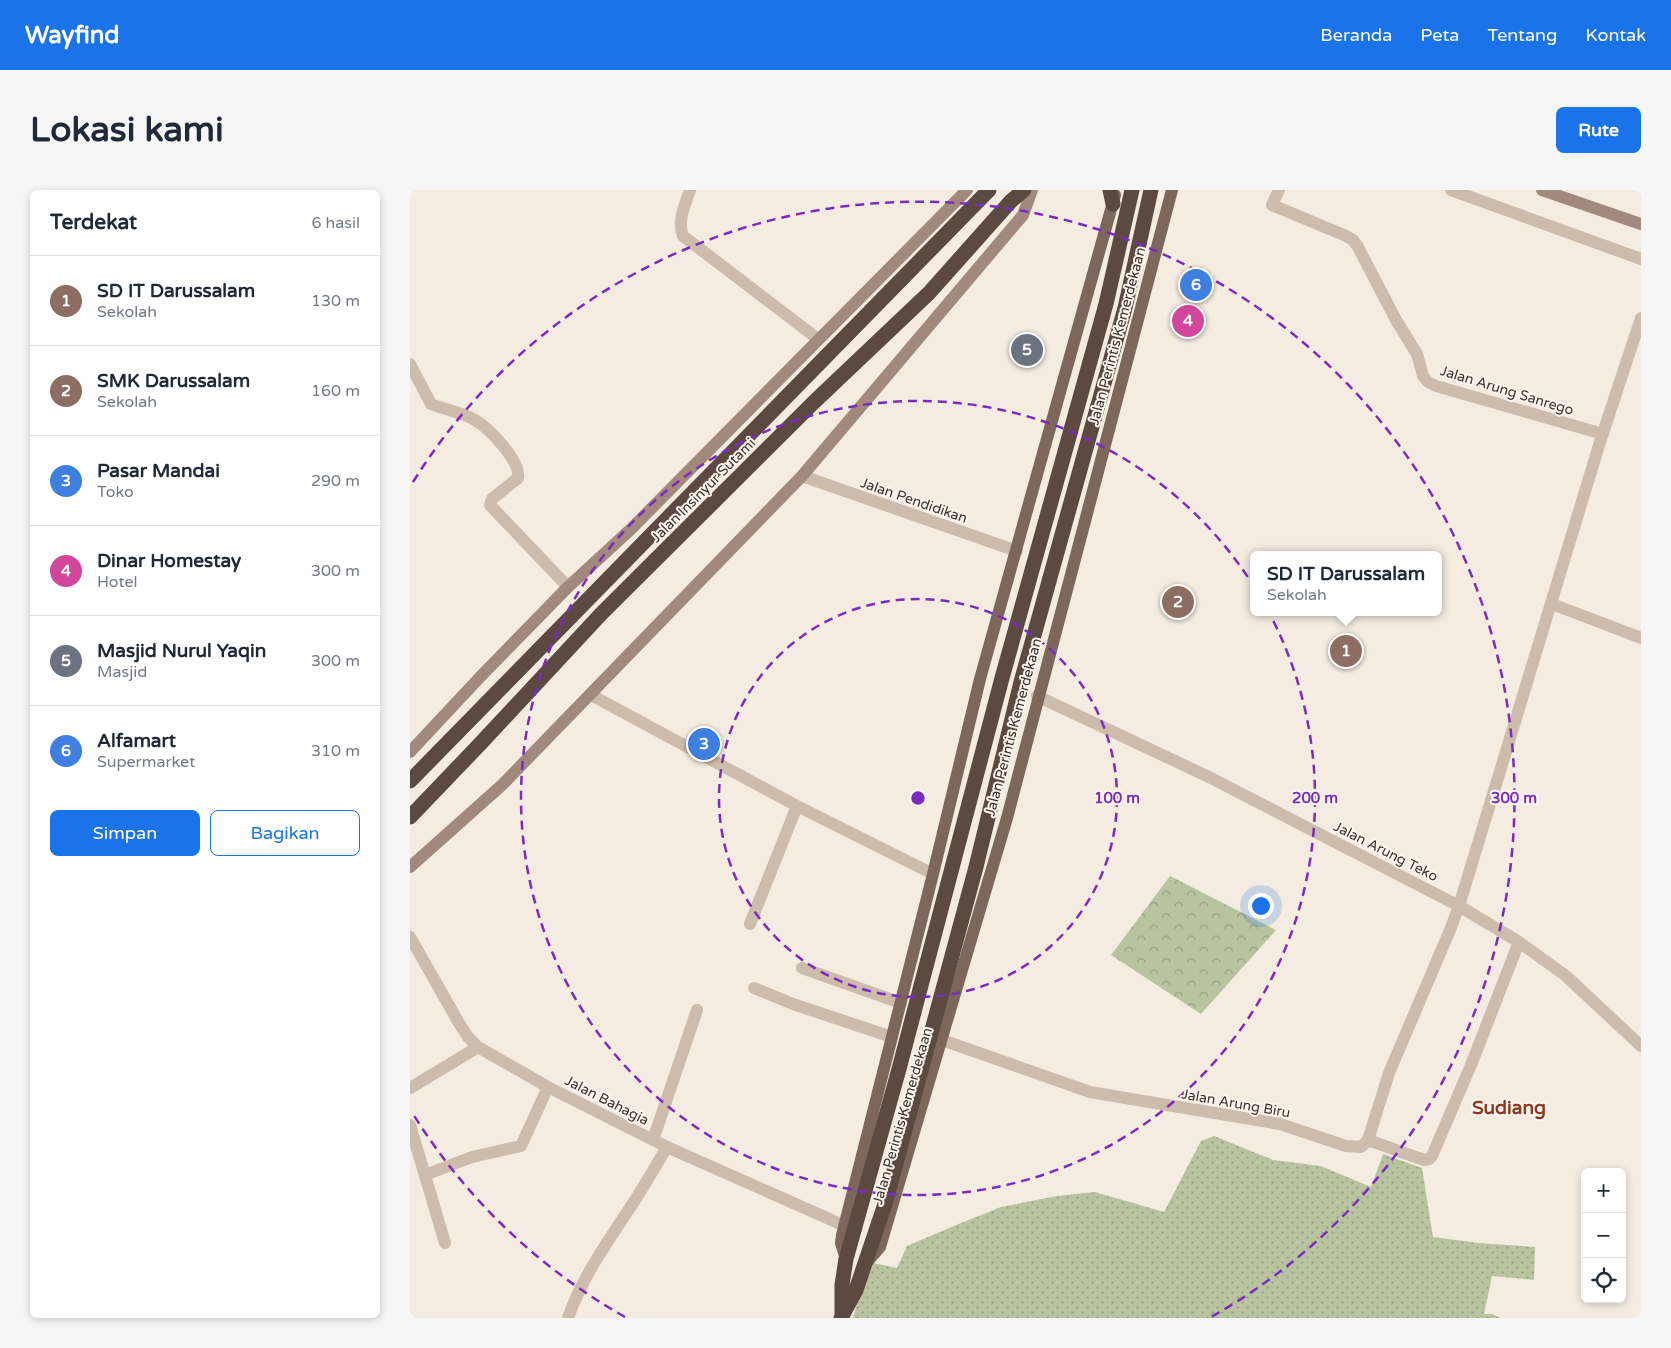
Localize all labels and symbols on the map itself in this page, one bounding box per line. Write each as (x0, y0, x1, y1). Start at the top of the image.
street label: Jalan Perintis Kemerdekaan (1086, 245, 1149, 427)
pin: 6 (1180, 266, 1212, 304)
pin: 4 (1172, 302, 1204, 340)
pin: 5 (1011, 331, 1043, 369)
street label: Jalan Arung Sanrego (1438, 362, 1576, 419)
street label: Jalan Insinyur Sutami (648, 435, 759, 546)
street label: Jalan Pendidikan (858, 474, 970, 527)
pin: 2 (1162, 583, 1194, 621)
pin: 1 (1330, 632, 1362, 670)
street label: Jalan Perintis Kemerdekaan (982, 636, 1045, 818)
pin: 3 (688, 725, 720, 763)
centre of rings (909, 789, 927, 807)
text: 100 m (1094, 789, 1140, 807)
text: 200 m (1292, 789, 1338, 807)
text: 300 m (1491, 789, 1537, 807)
street label: Jalan Arung Teko (1331, 818, 1441, 885)
your location (1248, 893, 1274, 919)
street label: Jalan Perintis Kemerdekaan (869, 1026, 936, 1207)
street label: Jalan Bahagia (562, 1072, 652, 1129)
street label: Jalan Arung Biru (1180, 1086, 1292, 1121)
district label: Sudiang (1472, 1097, 1546, 1120)

